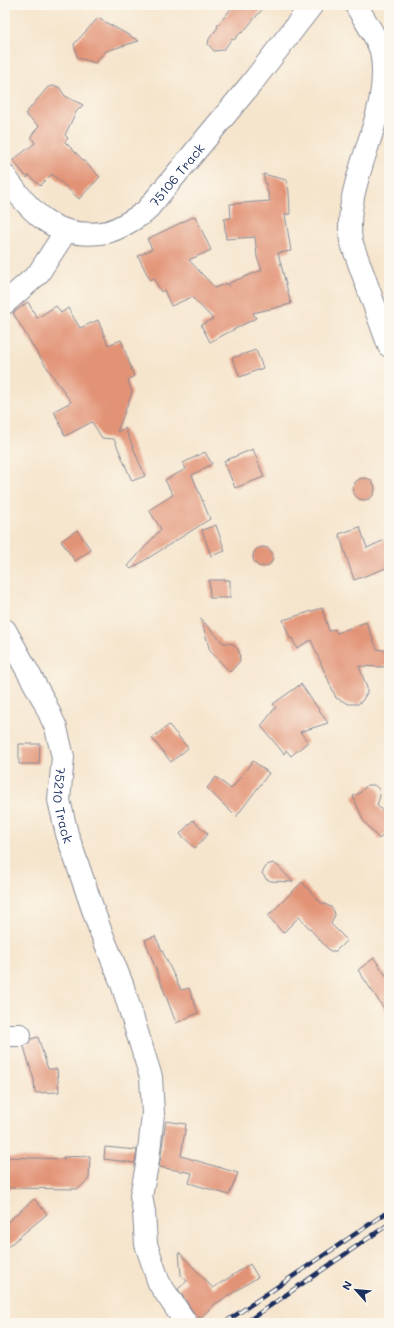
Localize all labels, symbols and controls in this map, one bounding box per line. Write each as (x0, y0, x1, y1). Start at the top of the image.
street label: 75106 Track (145, 139, 208, 209)
street label: 75210 Track (50, 767, 78, 845)
north arrow (336, 1270, 376, 1310)
text: N (338, 1278, 355, 1292)

